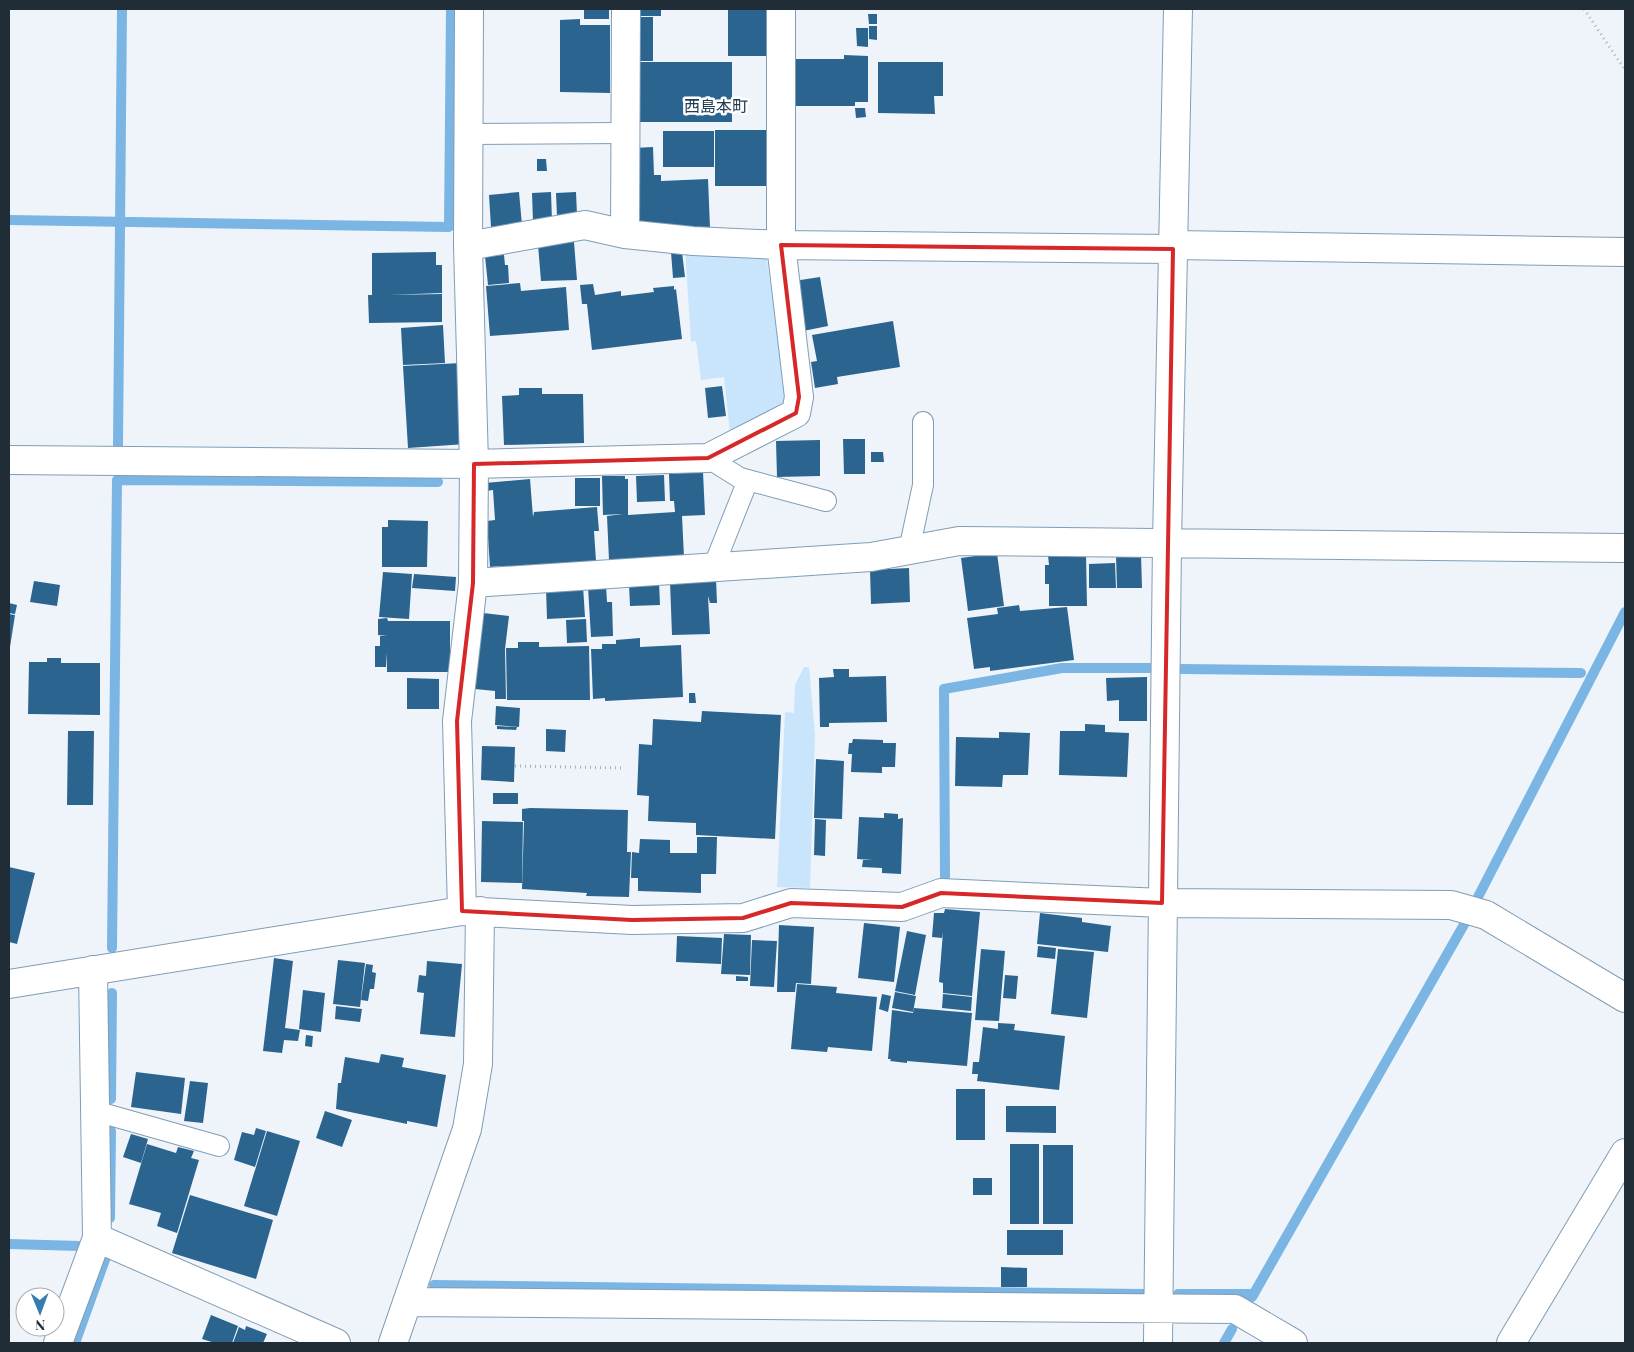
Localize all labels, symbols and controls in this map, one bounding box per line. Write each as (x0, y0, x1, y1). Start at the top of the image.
district label: 西島本町 (684, 95, 748, 116)
north arrow (15, 1287, 65, 1337)
text: N (35, 1316, 45, 1335)

